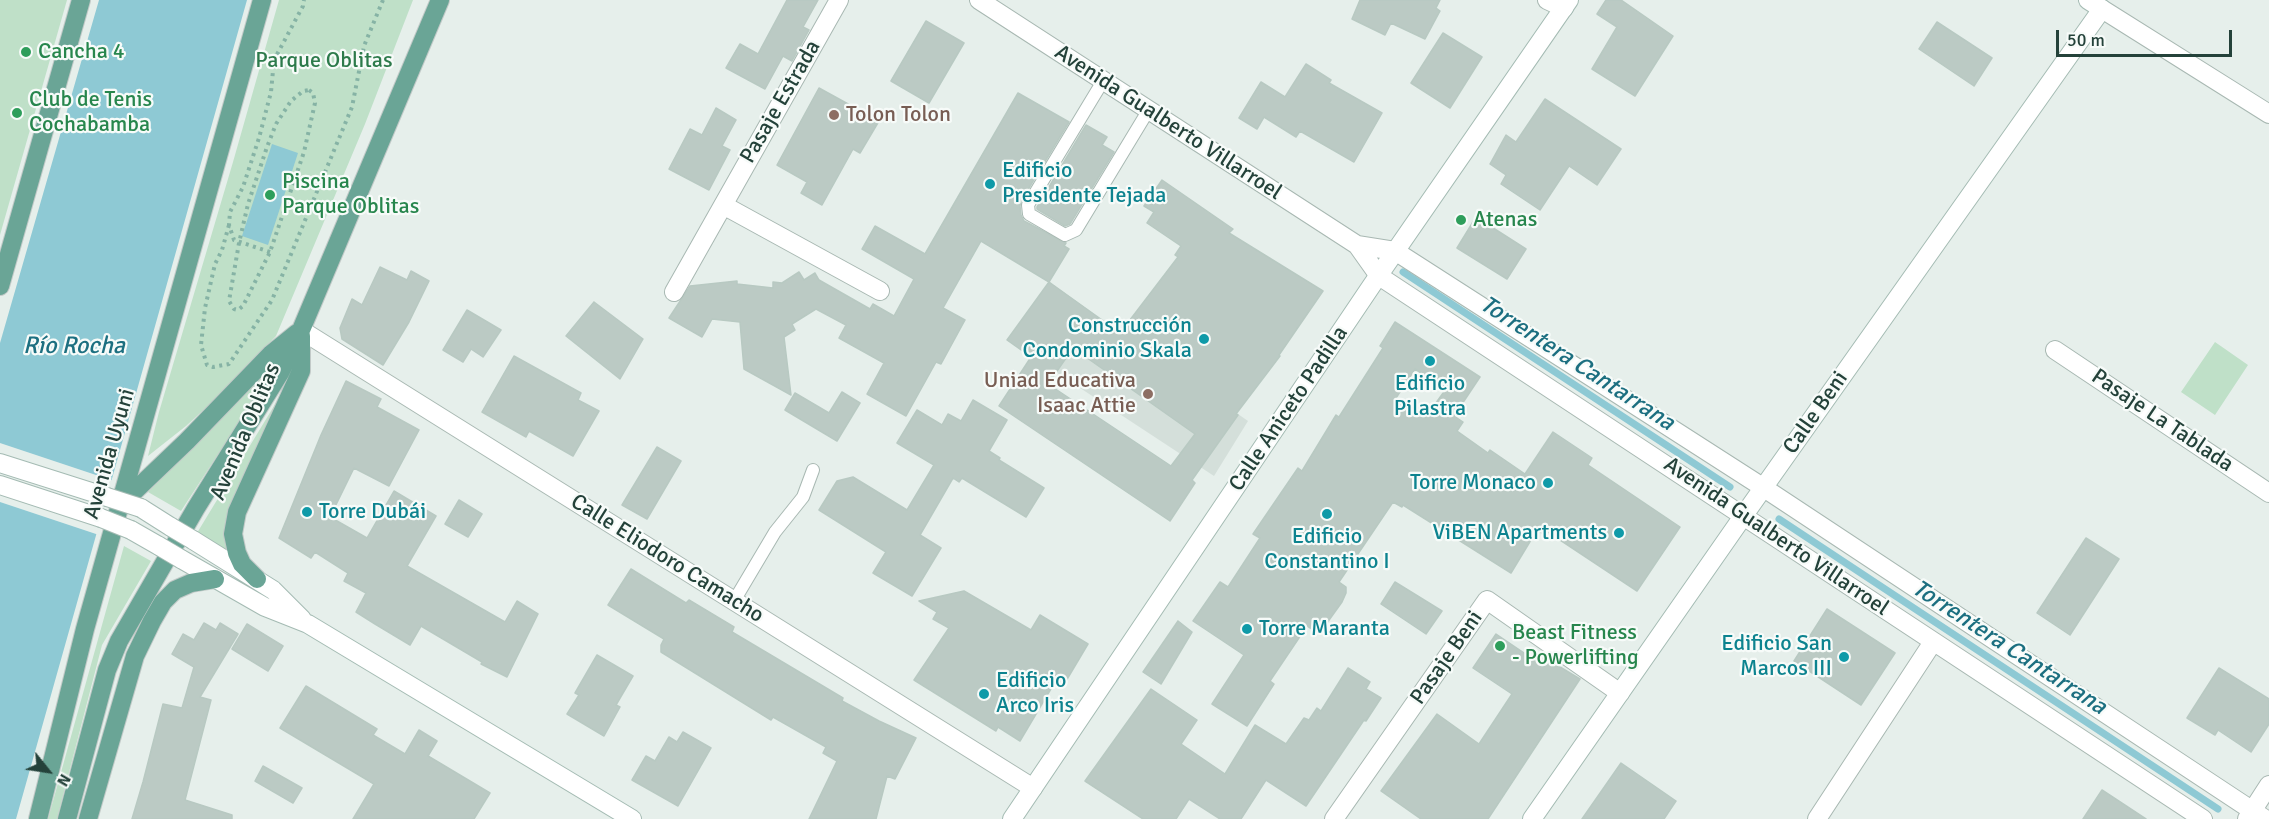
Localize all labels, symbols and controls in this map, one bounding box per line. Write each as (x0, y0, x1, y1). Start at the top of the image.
scale bar (2059, 18, 2234, 56)
text: 50 m (2067, 29, 2105, 51)
street label: Pasaje Estrada (735, 36, 827, 168)
place label: Cancha 4 (38, 39, 125, 65)
street label: Avenida Gualberto Villarroel (1050, 40, 1286, 206)
marker: Cancha 4 (19, 45, 33, 59)
park label: Parque Oblitas (255, 48, 393, 74)
place label: Club de Tenis Cochabamba (29, 87, 152, 138)
place label: Tolon Tolon (846, 102, 951, 128)
marker: Club de Tenis Cochabamba (10, 106, 24, 120)
marker: Tolon Tolon (827, 108, 841, 122)
place label: Edificio Presidente Tejada (1002, 158, 1166, 210)
place label: Piscina Parque Oblitas (282, 169, 419, 220)
marker: Edificio Presidente Tejada (983, 177, 997, 191)
marker: Piscina Parque Oblitas (263, 188, 277, 202)
place label: Atenas (1473, 207, 1537, 233)
marker: Atenas (1454, 213, 1468, 227)
water label: Torrentera Cantarrana (1474, 290, 1680, 438)
place label: Construcción Condominio Skala (1023, 313, 1192, 364)
street label: Calle Aniceto Padilla (1224, 321, 1354, 497)
marker: Construcción Condominio Skala (1197, 332, 1211, 346)
water label: Río Rocha (23, 333, 125, 361)
marker: Edificio Pilastra (1423, 354, 1437, 368)
street label: Avenida Oblitas (205, 360, 287, 504)
street label: Pasaje La Tablada (2086, 364, 2238, 478)
street label: Calle Beni (1778, 367, 1854, 459)
place label: Uniad Educativa Isaac Attie (984, 368, 1136, 420)
place label: Edificio Pilastra (1394, 371, 1466, 422)
street label: Avenida Uyuni (79, 386, 141, 522)
marker: Uniad Educativa Isaac Attie (1141, 387, 1155, 401)
street label: Avenida Gualberto Villarroel (1659, 452, 1893, 622)
place label: Torre Monaco (1410, 470, 1536, 496)
marker: Torre Monaco (1541, 476, 1555, 490)
street label: Calle Eliodoro Camacho (566, 489, 768, 629)
place label: Torre Dubái (319, 499, 426, 525)
marker: Torre Dubái (300, 505, 314, 519)
marker: Edificio Constantino I (1320, 507, 1334, 521)
place label: ViBEN Apartments (1432, 520, 1607, 546)
place label: Edificio Constantino I (1264, 524, 1390, 576)
marker: ViBEN Apartments (1612, 526, 1626, 540)
water label: Torrentera Cantarrana (1906, 574, 2112, 722)
street label: Pasaje Beni (1405, 606, 1489, 710)
place label: Torre Maranta (1259, 616, 1390, 642)
place label: Beast Fitness - Powerlifting (1512, 620, 1639, 672)
marker: Torre Maranta (1240, 622, 1254, 636)
place label: Edificio San Marcos III (1721, 631, 1832, 682)
marker: Beast Fitness - Powerlifting (1493, 639, 1507, 653)
marker: Edificio San Marcos III (1837, 650, 1851, 664)
place label: Edificio Arco Iris (996, 668, 1074, 720)
marker: Edificio Arco Iris (977, 687, 991, 701)
north arrow (18, 741, 78, 801)
text: N (52, 770, 75, 790)

